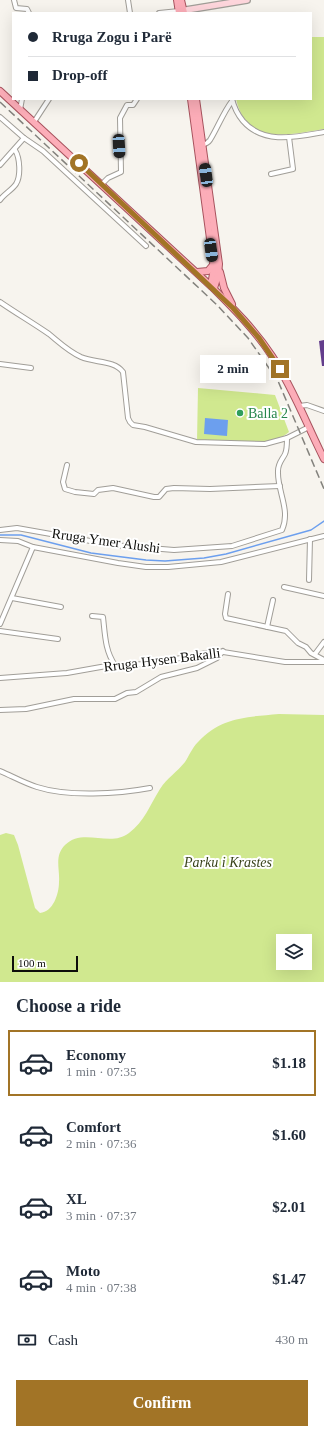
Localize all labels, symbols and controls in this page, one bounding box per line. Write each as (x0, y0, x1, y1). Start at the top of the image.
text: Rruga Zogu i Parë (52, 29, 172, 45)
text: Drop-off (52, 67, 108, 83)
car (112, 134, 126, 158)
route start (70, 154, 88, 172)
car (198, 162, 214, 188)
car (203, 237, 219, 263)
callout: 2 min (200, 355, 266, 383)
route end (271, 360, 289, 378)
text: 2 min (217, 361, 249, 376)
place label: Balla 2 (248, 406, 288, 421)
marker: Balla 2 (235, 408, 245, 418)
street label: Rruga Ymer Alushi (51, 526, 161, 556)
street label: Rruga Hysen Bakalli (103, 645, 221, 675)
park label: Parku i Krastes (183, 855, 272, 870)
map controls (276, 934, 312, 970)
button: layers (276, 934, 312, 970)
scale bar (12, 954, 78, 973)
text: 100 m (18, 957, 46, 969)
text: Choose a ride (16, 996, 121, 1016)
icon: car (18, 1045, 54, 1081)
text: Economy (66, 1047, 126, 1063)
text: $1.18 (272, 1055, 306, 1071)
text: 1 min · 07:35 (66, 1064, 136, 1079)
icon: car (18, 1117, 54, 1153)
text: Comfort (66, 1119, 121, 1135)
text: $1.60 (272, 1127, 306, 1143)
text: 2 min · 07:36 (66, 1136, 136, 1151)
icon: car (18, 1189, 54, 1225)
text: XL (66, 1191, 87, 1207)
text: $2.01 (272, 1199, 306, 1215)
text: 3 min · 07:37 (66, 1208, 136, 1223)
icon: car (18, 1261, 54, 1297)
text: Moto (66, 1263, 100, 1279)
text: $1.47 (272, 1271, 306, 1287)
text: 4 min · 07:38 (66, 1280, 136, 1295)
icon: cash (16, 1329, 38, 1351)
text: Cash (48, 1332, 78, 1348)
text: 430 m (275, 1332, 308, 1347)
button: Confirm (16, 1380, 308, 1426)

